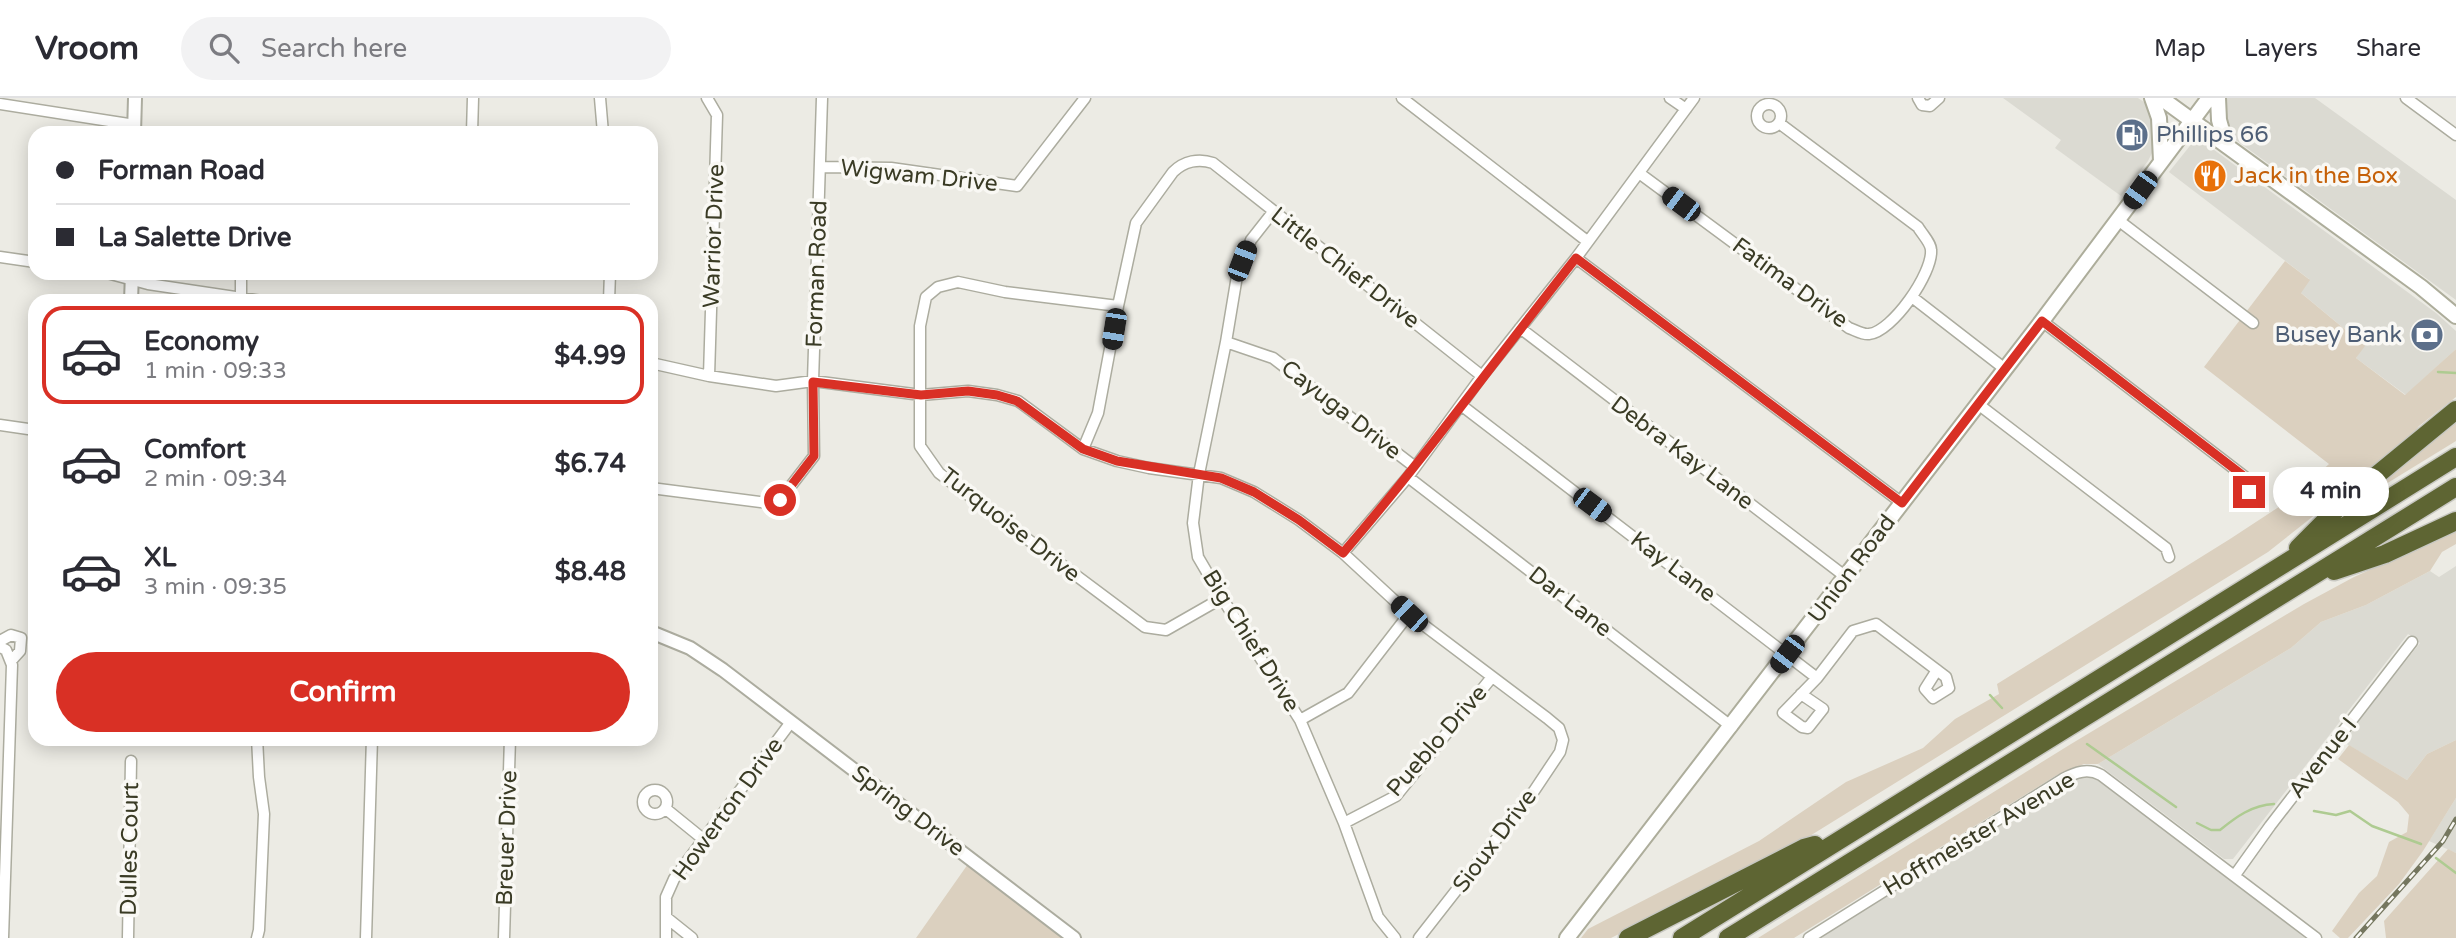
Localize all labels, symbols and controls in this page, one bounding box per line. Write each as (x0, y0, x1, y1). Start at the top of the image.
search box (181, 17, 671, 80)
text: Vroom (35, 29, 139, 68)
icon: search (205, 29, 243, 67)
text: Search here (261, 33, 407, 64)
text: Map (2154, 34, 2206, 63)
text: Layers (2244, 34, 2318, 63)
text: Share (2356, 34, 2421, 63)
fuel station icon: Phillips 66 (2113, 116, 2151, 154)
place label: Phillips 66 (2156, 121, 2269, 149)
street label: Wigwam Drive (839, 154, 999, 198)
text: Forman Road (98, 155, 265, 186)
restaurant icon: Jack in the Box (2191, 157, 2229, 195)
place label: Jack in the Box (2234, 162, 2398, 190)
street label: Warrior Drive (697, 164, 731, 308)
car (2120, 167, 2161, 213)
car (1658, 183, 1705, 225)
street label: Forman Road (800, 200, 834, 348)
street label: Little Chief Drive (1265, 201, 1425, 335)
text: La Salette Drive (98, 222, 291, 253)
street label: Fatima Drive (1727, 232, 1853, 334)
car (1225, 238, 1260, 284)
car (1101, 307, 1128, 351)
bank icon: Busey Bank (2408, 316, 2446, 354)
place label: Busey Bank (2275, 321, 2402, 349)
icon: car (60, 324, 123, 387)
text: Economy (144, 326, 259, 357)
text: $4.99 (554, 340, 626, 371)
street label: Cayuga Drive (1275, 354, 1407, 466)
text: 1 min · 09:33 (144, 357, 287, 385)
street label: Debra Kay Lane (1605, 390, 1759, 516)
icon: car (60, 432, 123, 495)
text: Comfort (144, 434, 246, 465)
text: $6.74 (554, 448, 626, 479)
street label: Turquoise Drive (934, 462, 1086, 588)
text: 2 min · 09:34 (144, 465, 287, 493)
callout: 4 min (2274, 468, 2389, 516)
route end (2233, 476, 2265, 508)
text: 4 min (2300, 477, 2362, 505)
route start (764, 484, 796, 516)
car (1569, 484, 1616, 526)
street label: Union Road (1802, 509, 1902, 629)
street label: Kay Lane (1625, 526, 1721, 608)
icon: car (60, 540, 123, 603)
text: XL (144, 542, 176, 573)
text: $8.48 (555, 556, 626, 587)
street label: Dar Lane (1523, 561, 1617, 643)
street label: Big Chief Drive (1196, 565, 1306, 717)
text: 3 min · 09:35 (144, 573, 287, 601)
car (1387, 592, 1432, 636)
car (1766, 631, 1809, 677)
button: Confirm (56, 652, 630, 732)
street label: Pueblo Drive (1381, 679, 1493, 803)
street label: Avenue I (2283, 712, 2363, 804)
street label: Howerton Drive (667, 732, 789, 886)
street label: Spring Drive (846, 759, 970, 863)
street label: Hoffmeister Avenue (1878, 766, 2080, 902)
street label: Breuer Drive (491, 770, 523, 906)
street label: Dulles Court (115, 782, 145, 916)
street label: Sioux Drive (1447, 784, 1543, 898)

